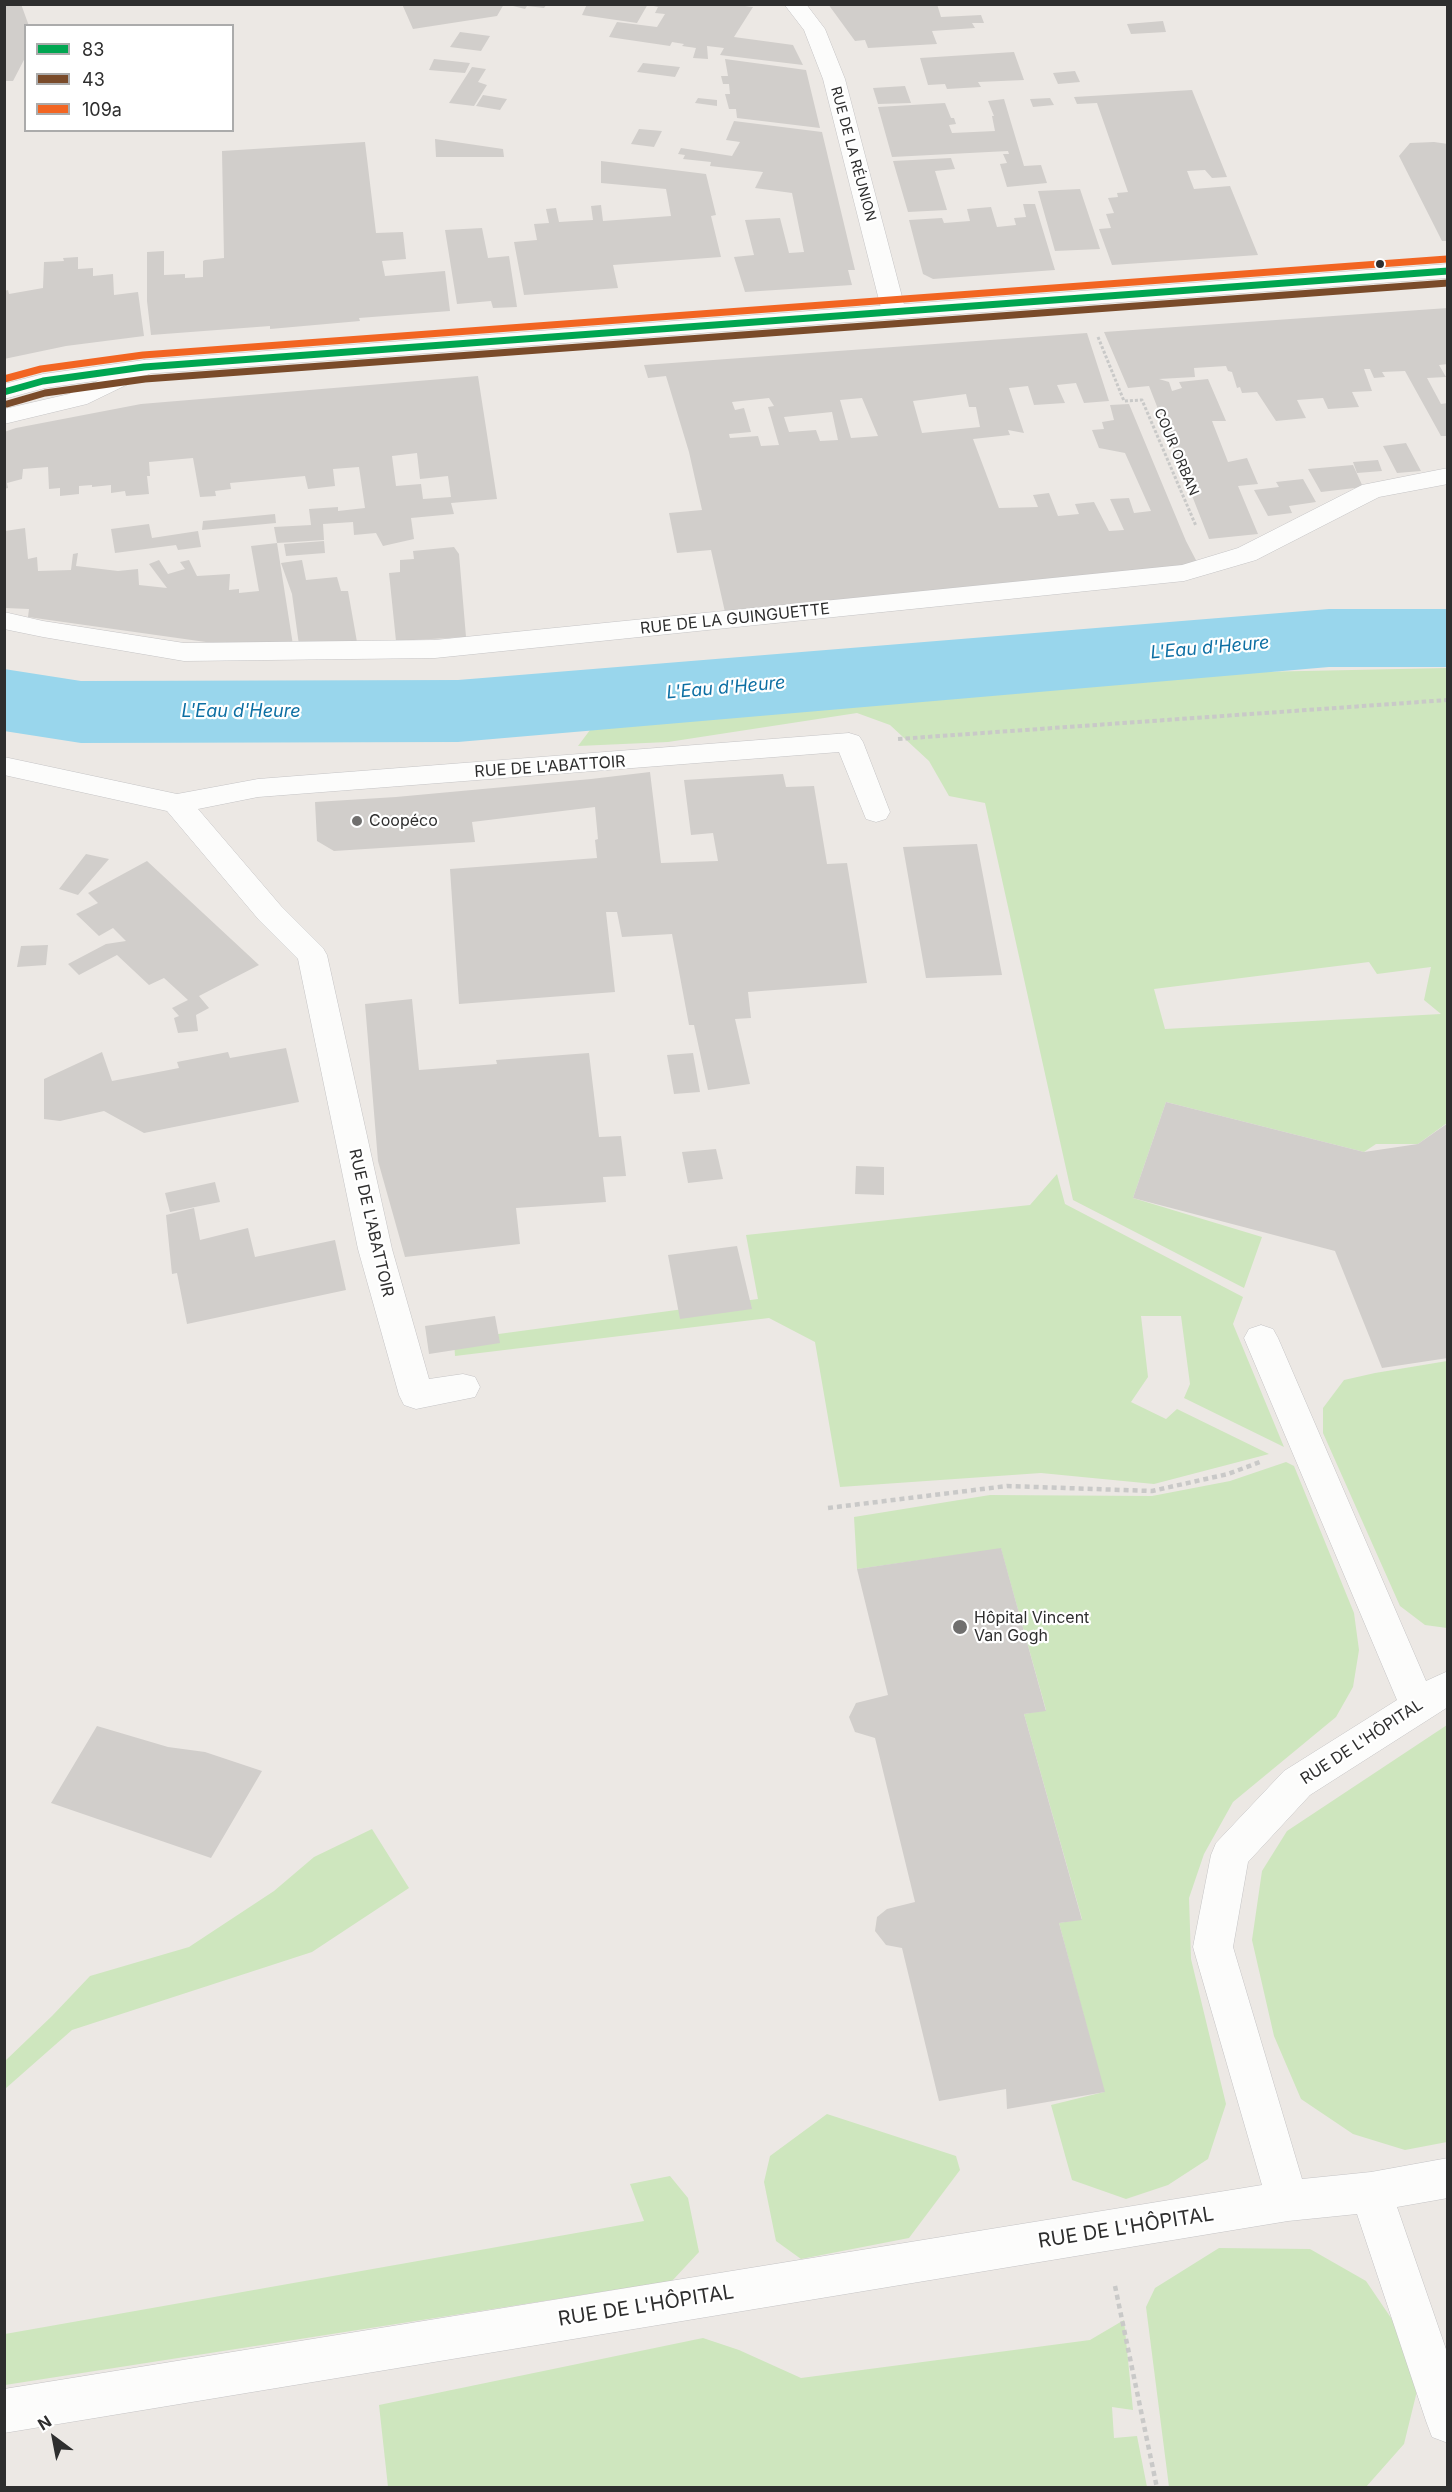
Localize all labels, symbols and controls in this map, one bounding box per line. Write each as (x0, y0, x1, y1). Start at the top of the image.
legend (24, 24, 234, 132)
text: 83 (82, 39, 104, 60)
text: 43 (82, 69, 105, 90)
street label: RUE DE LA RÉUNION (827, 85, 879, 223)
text: 109a (82, 99, 122, 120)
unlabelled marker (1374, 258, 1386, 270)
street label: COUR ORBAN (1150, 406, 1202, 498)
street label: RUE DE LA GUINGUETTE (639, 599, 831, 639)
water label: L'Eau d'Heure (1150, 632, 1270, 664)
water label: L'Eau d'Heure (666, 672, 786, 704)
water label: L'Eau d'Heure (181, 701, 301, 723)
street label: RUE DE L'ABATTOIR (474, 752, 626, 782)
place label: Coopéco (369, 811, 438, 831)
marker: Coopéco (350, 814, 364, 828)
street label: RUE DE L'ABATTOIR (345, 1147, 397, 1299)
place label: Hôpital Vincent Van Gogh (974, 1608, 1089, 1646)
marker: Hôpital Vincent Van Gogh (951, 1618, 969, 1636)
street label: RUE DE L'HÔPITAL (1297, 1695, 1427, 1789)
street label: RUE DE L'HÔPITAL (1036, 2202, 1216, 2254)
street label: RUE DE L'HÔPITAL (556, 2280, 736, 2332)
north arrow (24, 2408, 84, 2468)
text: N (34, 2411, 55, 2434)

